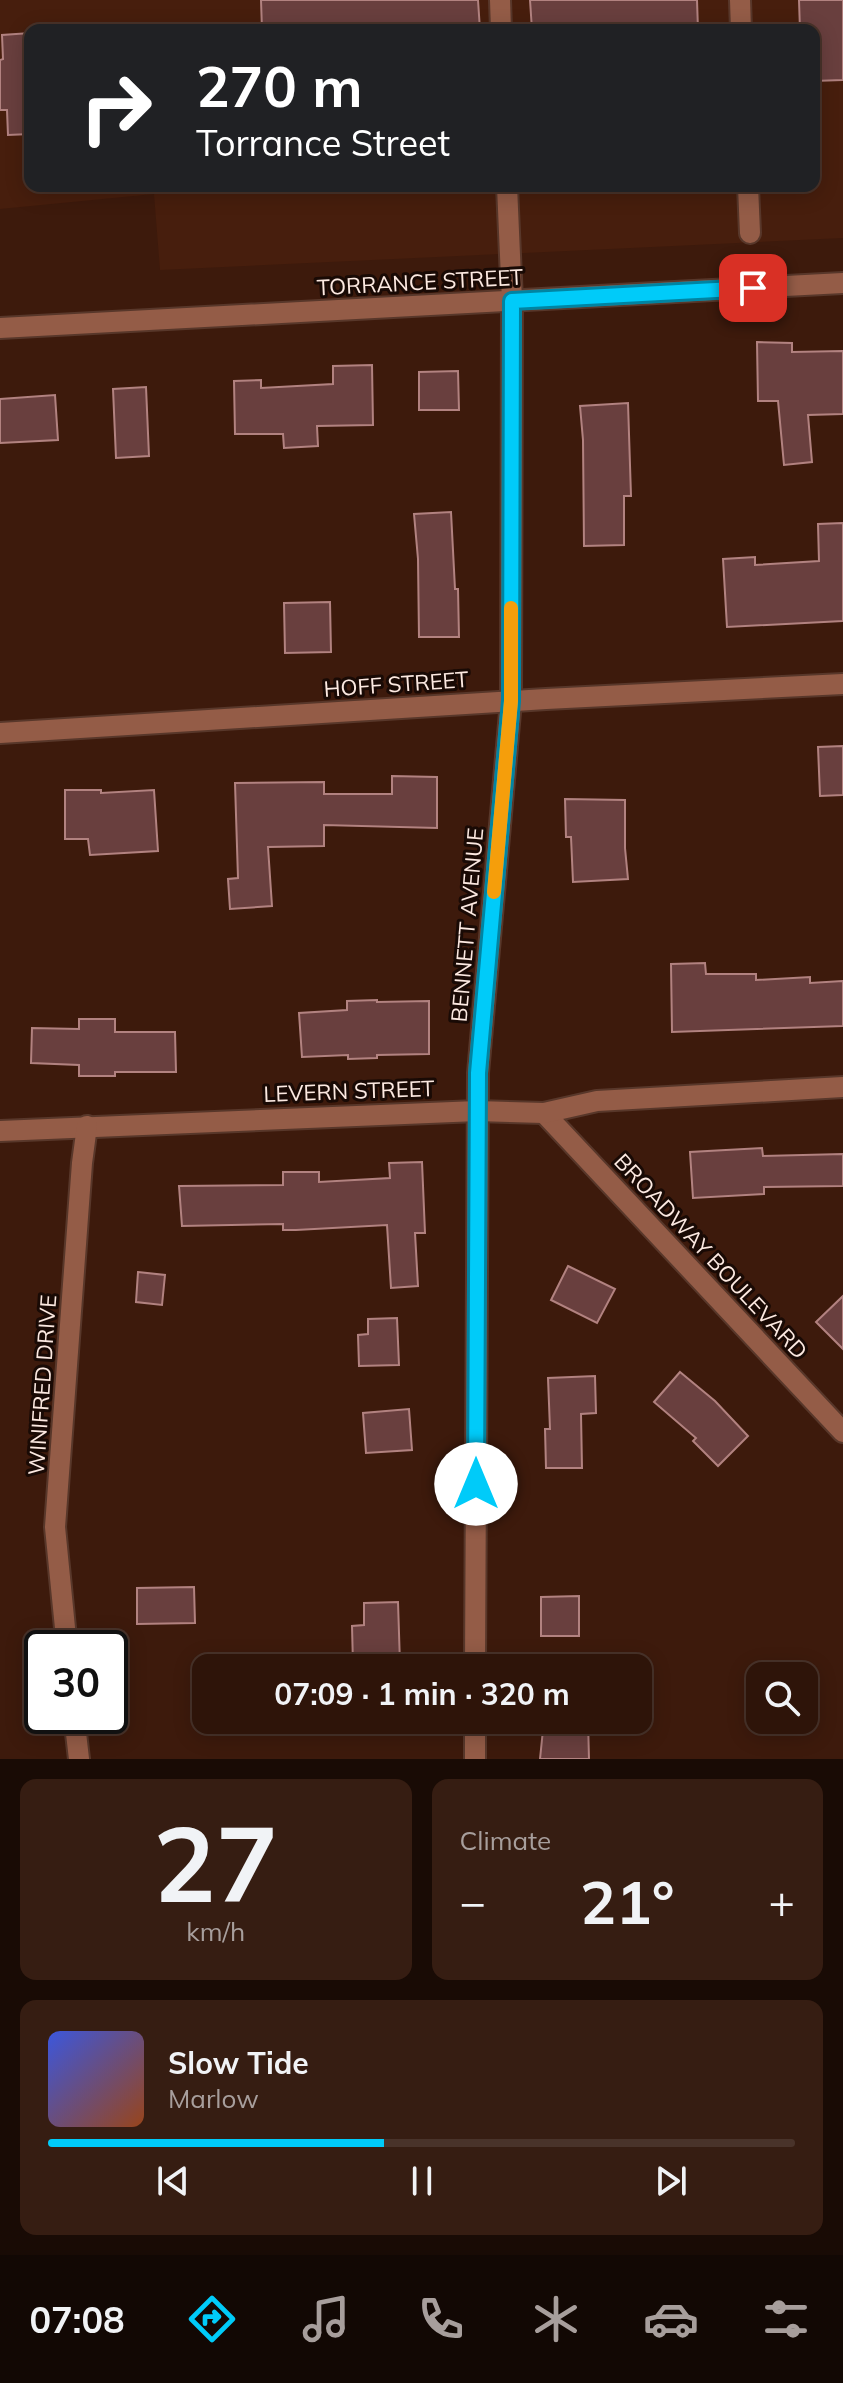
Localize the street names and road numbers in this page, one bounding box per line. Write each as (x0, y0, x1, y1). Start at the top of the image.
street label: TORRANCE STREET (316, 263, 524, 301)
street label: HOFF STREET (323, 665, 469, 703)
street label: BENNETT AVENUE (445, 827, 489, 1023)
street label: LEVERN STREET (263, 1074, 435, 1108)
street label: BROADWAY BOULEVARD (608, 1147, 814, 1365)
street label: WINIFRED DRIVE (22, 1294, 62, 1476)

